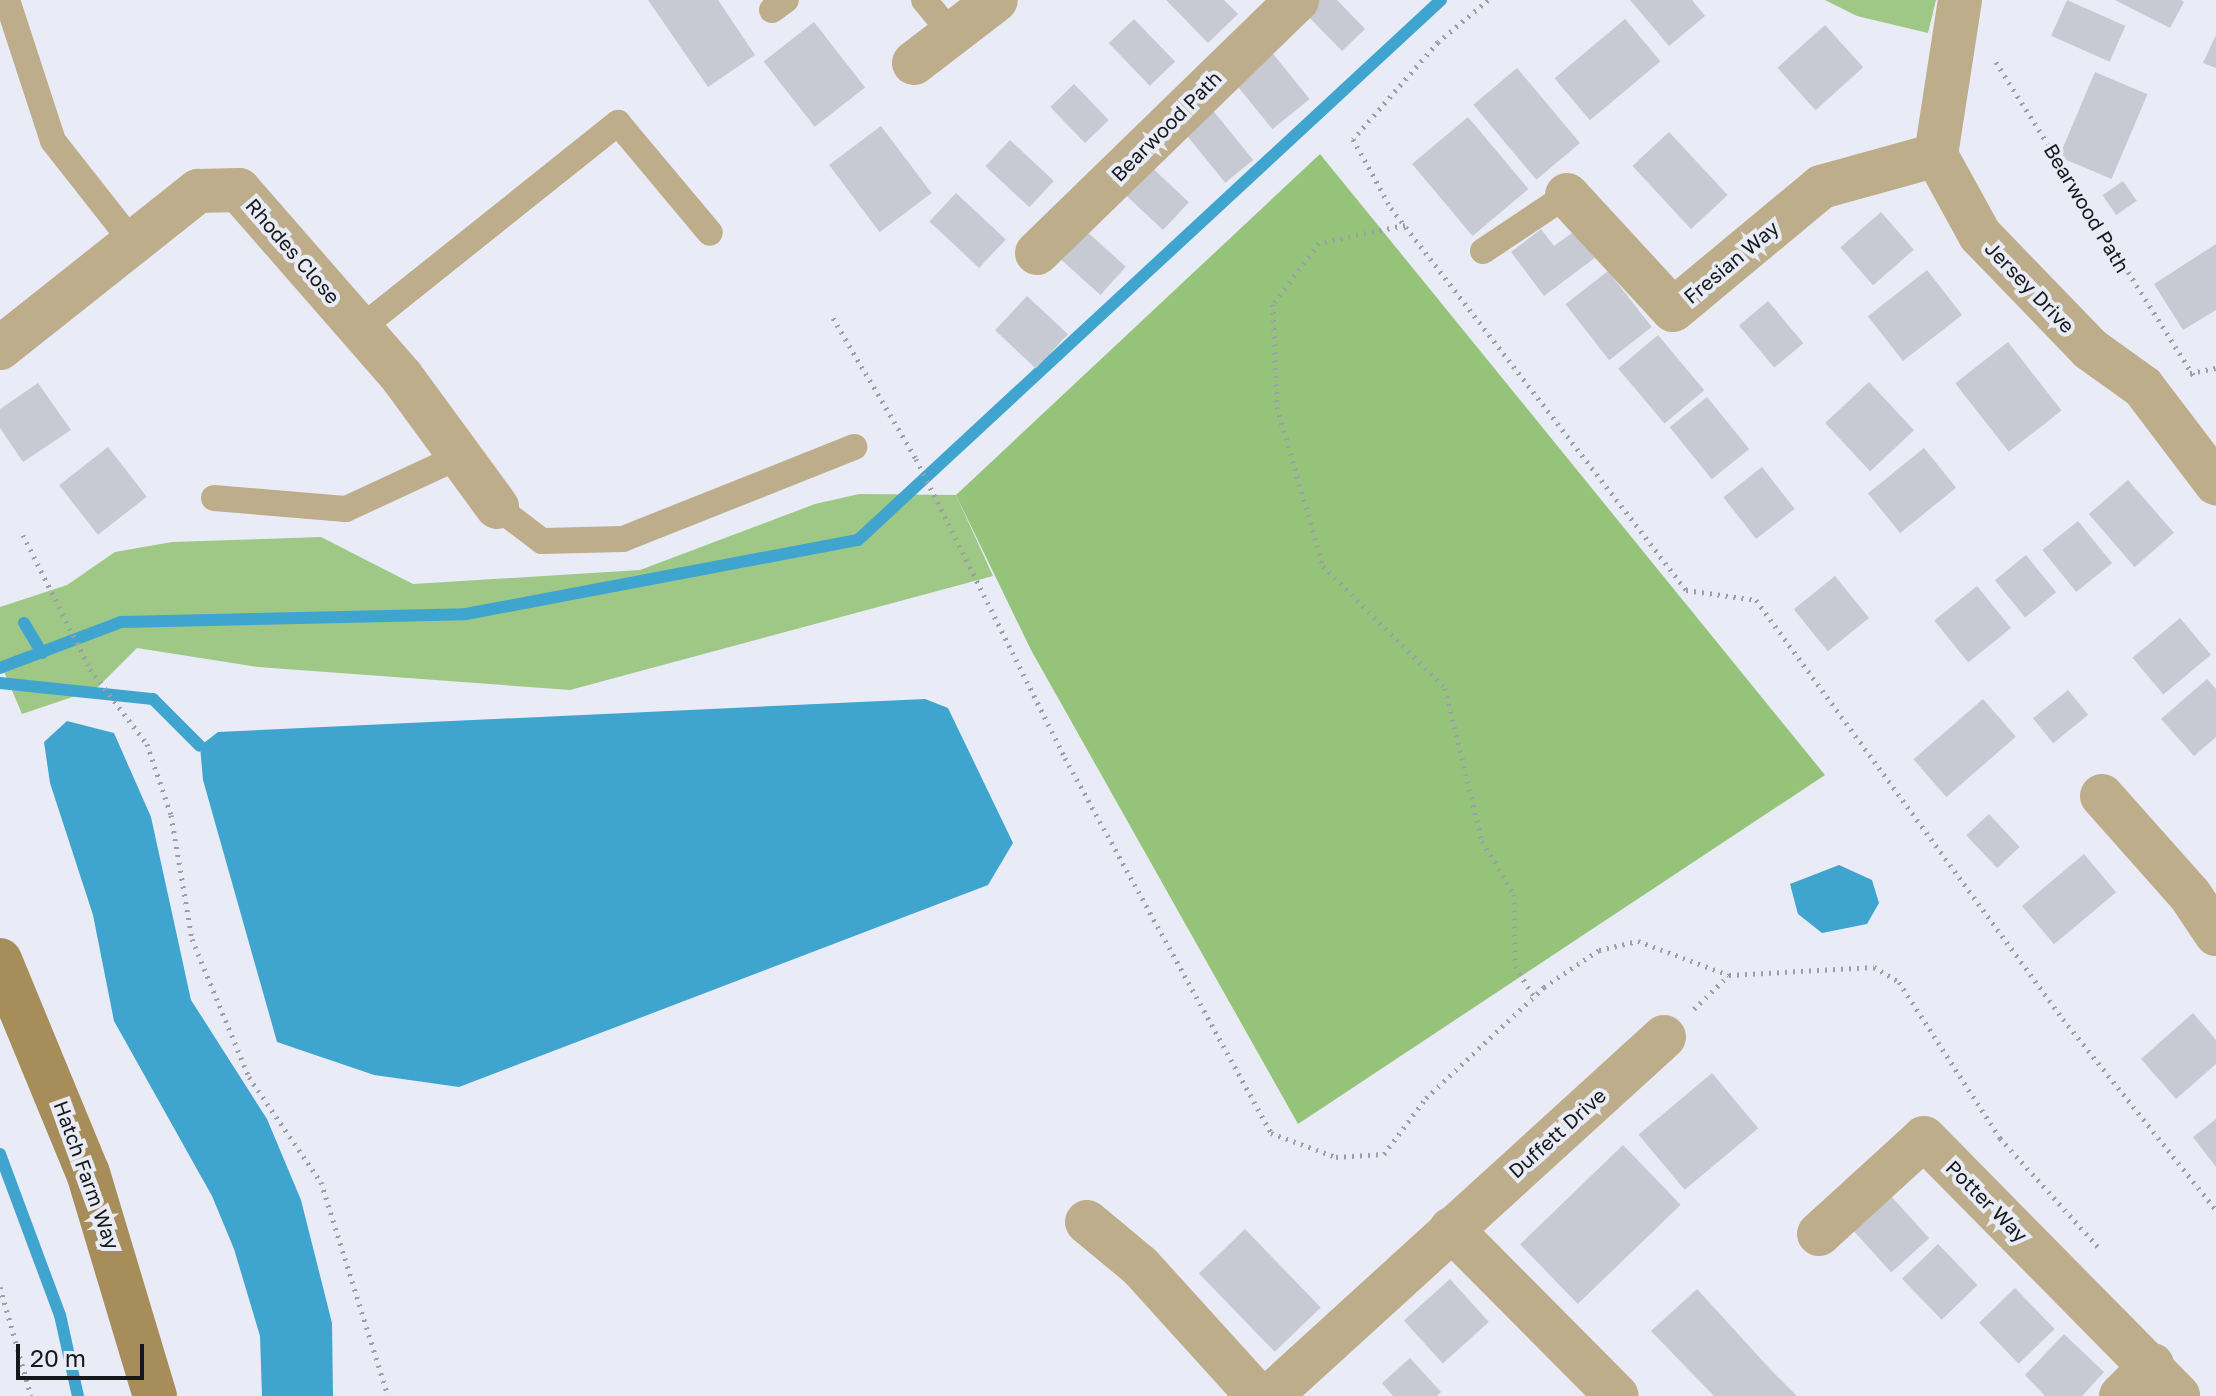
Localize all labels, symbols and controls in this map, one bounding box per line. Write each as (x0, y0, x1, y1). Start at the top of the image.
street label: Bearwood Path (1106, 66, 1226, 186)
street label: Bearwood Path (2039, 139, 2135, 277)
street label: Rhodes Close (241, 194, 345, 308)
street label: Fresian Way (1679, 215, 1783, 309)
street label: Jersey Drive (1980, 236, 2080, 338)
street label: Duffett Drive (1503, 1083, 1611, 1183)
street label: Hatch Farm Way (49, 1097, 125, 1253)
street label: Potter Way (1941, 1155, 2033, 1247)
scale bar (20, 1328, 148, 1378)
text: 20 m (30, 1343, 86, 1372)

